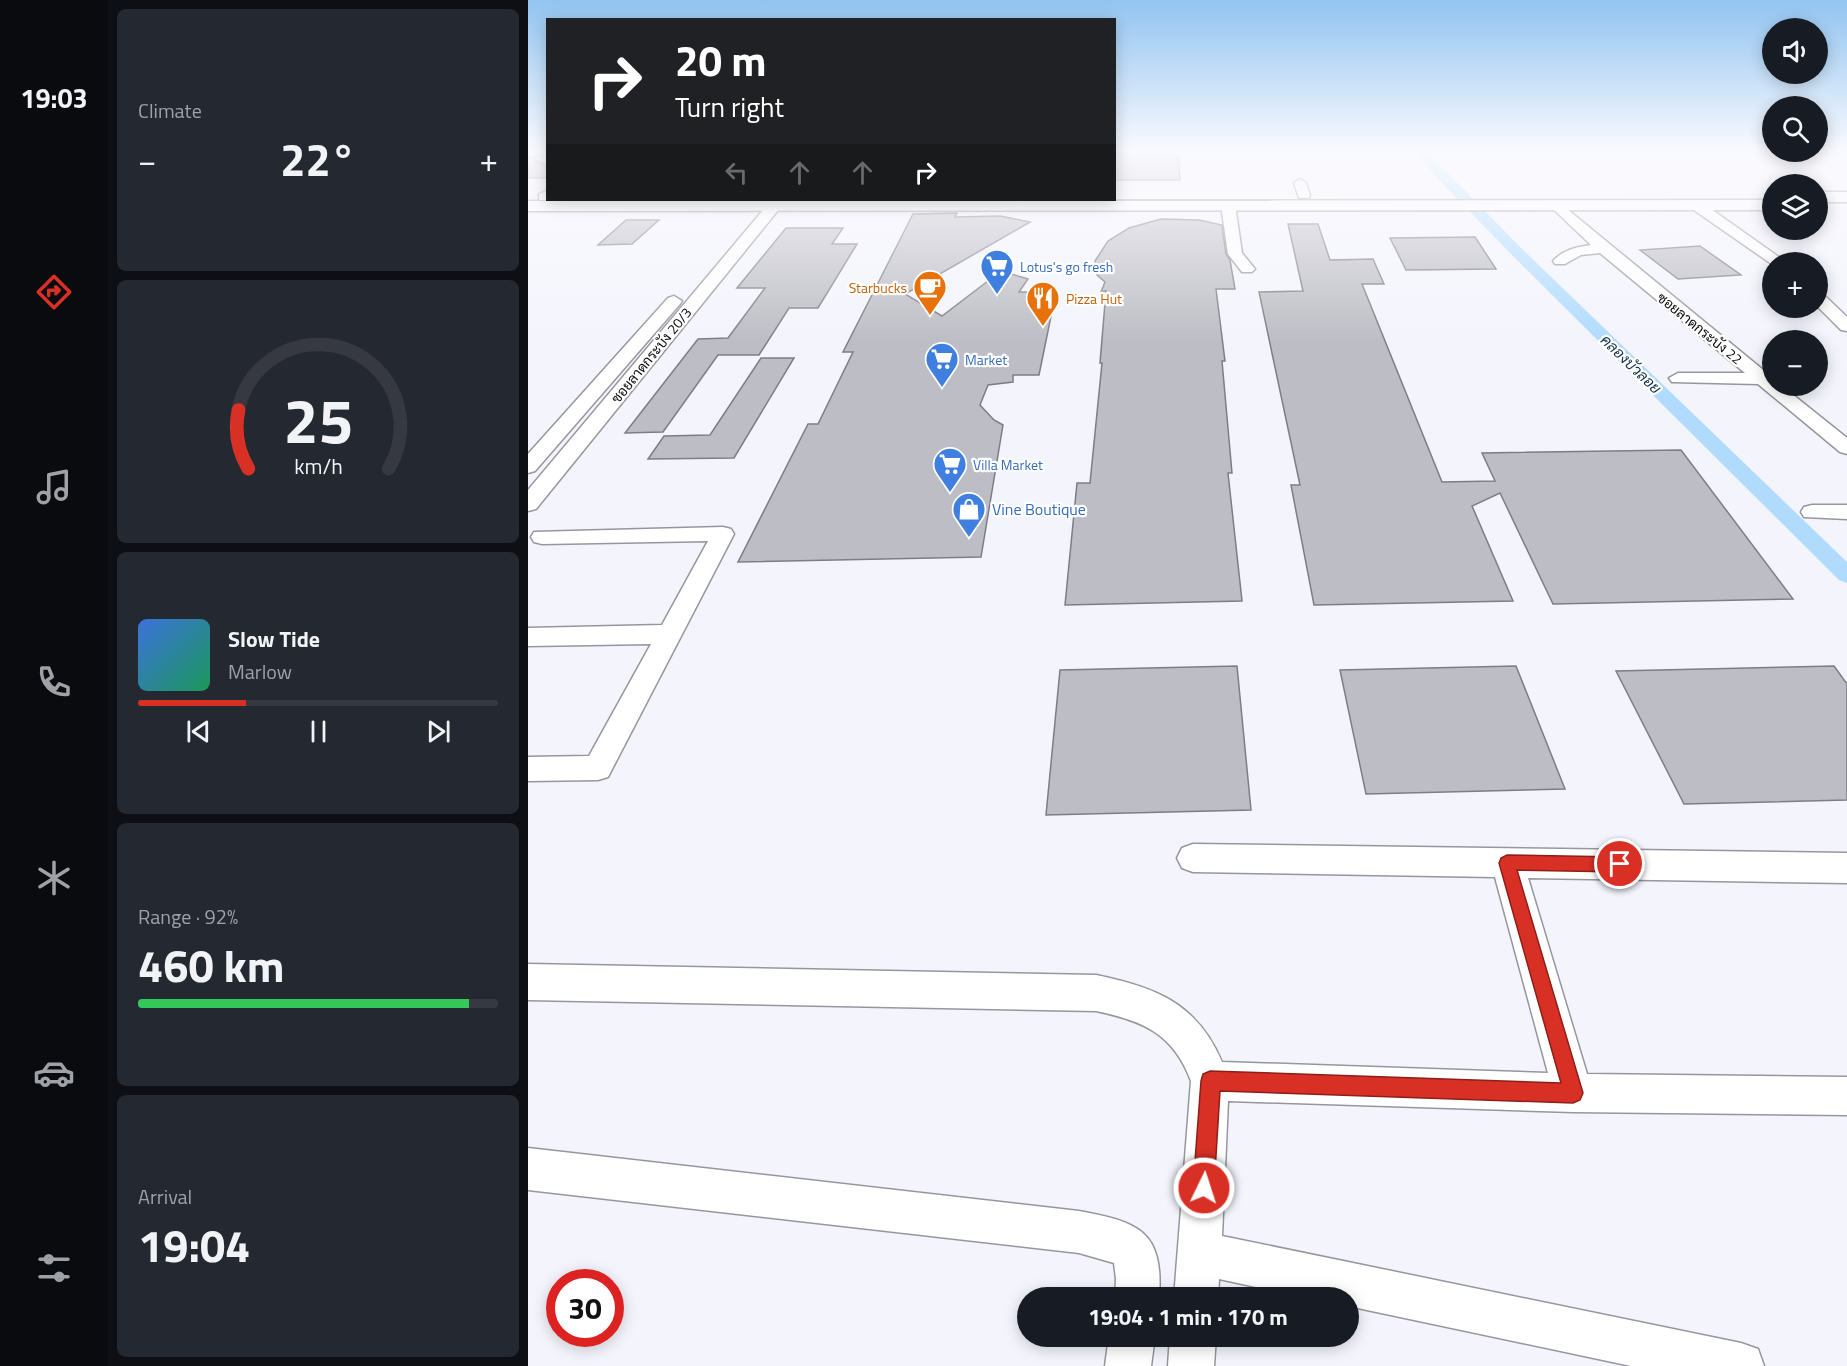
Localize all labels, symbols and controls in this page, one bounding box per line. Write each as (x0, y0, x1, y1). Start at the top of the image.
map controls (1762, 18, 1828, 396)
button: sound (1762, 18, 1828, 84)
text: 20 m (675, 28, 767, 92)
icon: right (576, 42, 654, 120)
text: 19:03 (20, 77, 88, 118)
text: Turn right (675, 86, 784, 127)
text: Climate (138, 95, 202, 126)
button: search (1762, 96, 1828, 162)
text: 22° (280, 125, 356, 193)
text: − (138, 135, 156, 185)
text: + (480, 135, 498, 185)
icon: left (720, 156, 753, 189)
icon: ahead (783, 156, 816, 189)
icon: ahead (846, 156, 879, 189)
icon: right (909, 156, 942, 189)
button: layers (1762, 174, 1828, 240)
supermarket icon: Lotus's go fresh (979, 248, 1015, 295)
button: + (1762, 252, 1828, 318)
place label: Lotus's go fresh (1020, 256, 1113, 277)
cafe icon: Starbucks (912, 269, 948, 316)
icon: directions (33, 271, 75, 313)
place label: Starbucks (849, 277, 907, 298)
restaurant icon: Pizza Hut (1025, 280, 1061, 327)
street label: ซอยลาดกระบัง 22 (1653, 287, 1747, 369)
place label: Pizza Hut (1066, 288, 1122, 309)
street label: ซอยลาดกระบัง 20/3 (606, 302, 696, 408)
water label: คลองบัวลอย (1595, 329, 1667, 399)
button: − (1762, 330, 1828, 396)
supermarket icon: Market (924, 341, 960, 388)
place label: Market (965, 349, 1007, 370)
text: 25 (283, 372, 353, 467)
supermarket icon: Villa Market (932, 446, 968, 493)
text: km/h (294, 450, 342, 482)
place label: Villa Market (973, 454, 1043, 475)
icon: music (33, 466, 75, 508)
shop icon: Vine Boutique (951, 491, 987, 538)
place label: Vine Boutique (992, 497, 1086, 521)
text: Slow Tide (228, 622, 320, 656)
text: Marlow (228, 656, 292, 687)
icon: phone (33, 661, 75, 703)
icon: previous (182, 715, 215, 748)
icon: pause (302, 715, 335, 748)
icon: next (422, 715, 455, 748)
pin (1594, 838, 1645, 889)
icon: arrive (1603, 847, 1636, 880)
icon: climate (33, 857, 75, 899)
text: Range · 92% (138, 901, 238, 932)
text: 460 km (138, 931, 284, 999)
icon: car (33, 1052, 75, 1094)
position arrow (1172, 1156, 1236, 1220)
text: Arrival (138, 1181, 192, 1212)
text: 19:04 (138, 1211, 250, 1279)
icon: filters (33, 1247, 75, 1289)
speed limit sign: 30 (546, 1269, 624, 1347)
text: 19:04 · 1 min · 170 m (1088, 1300, 1288, 1334)

